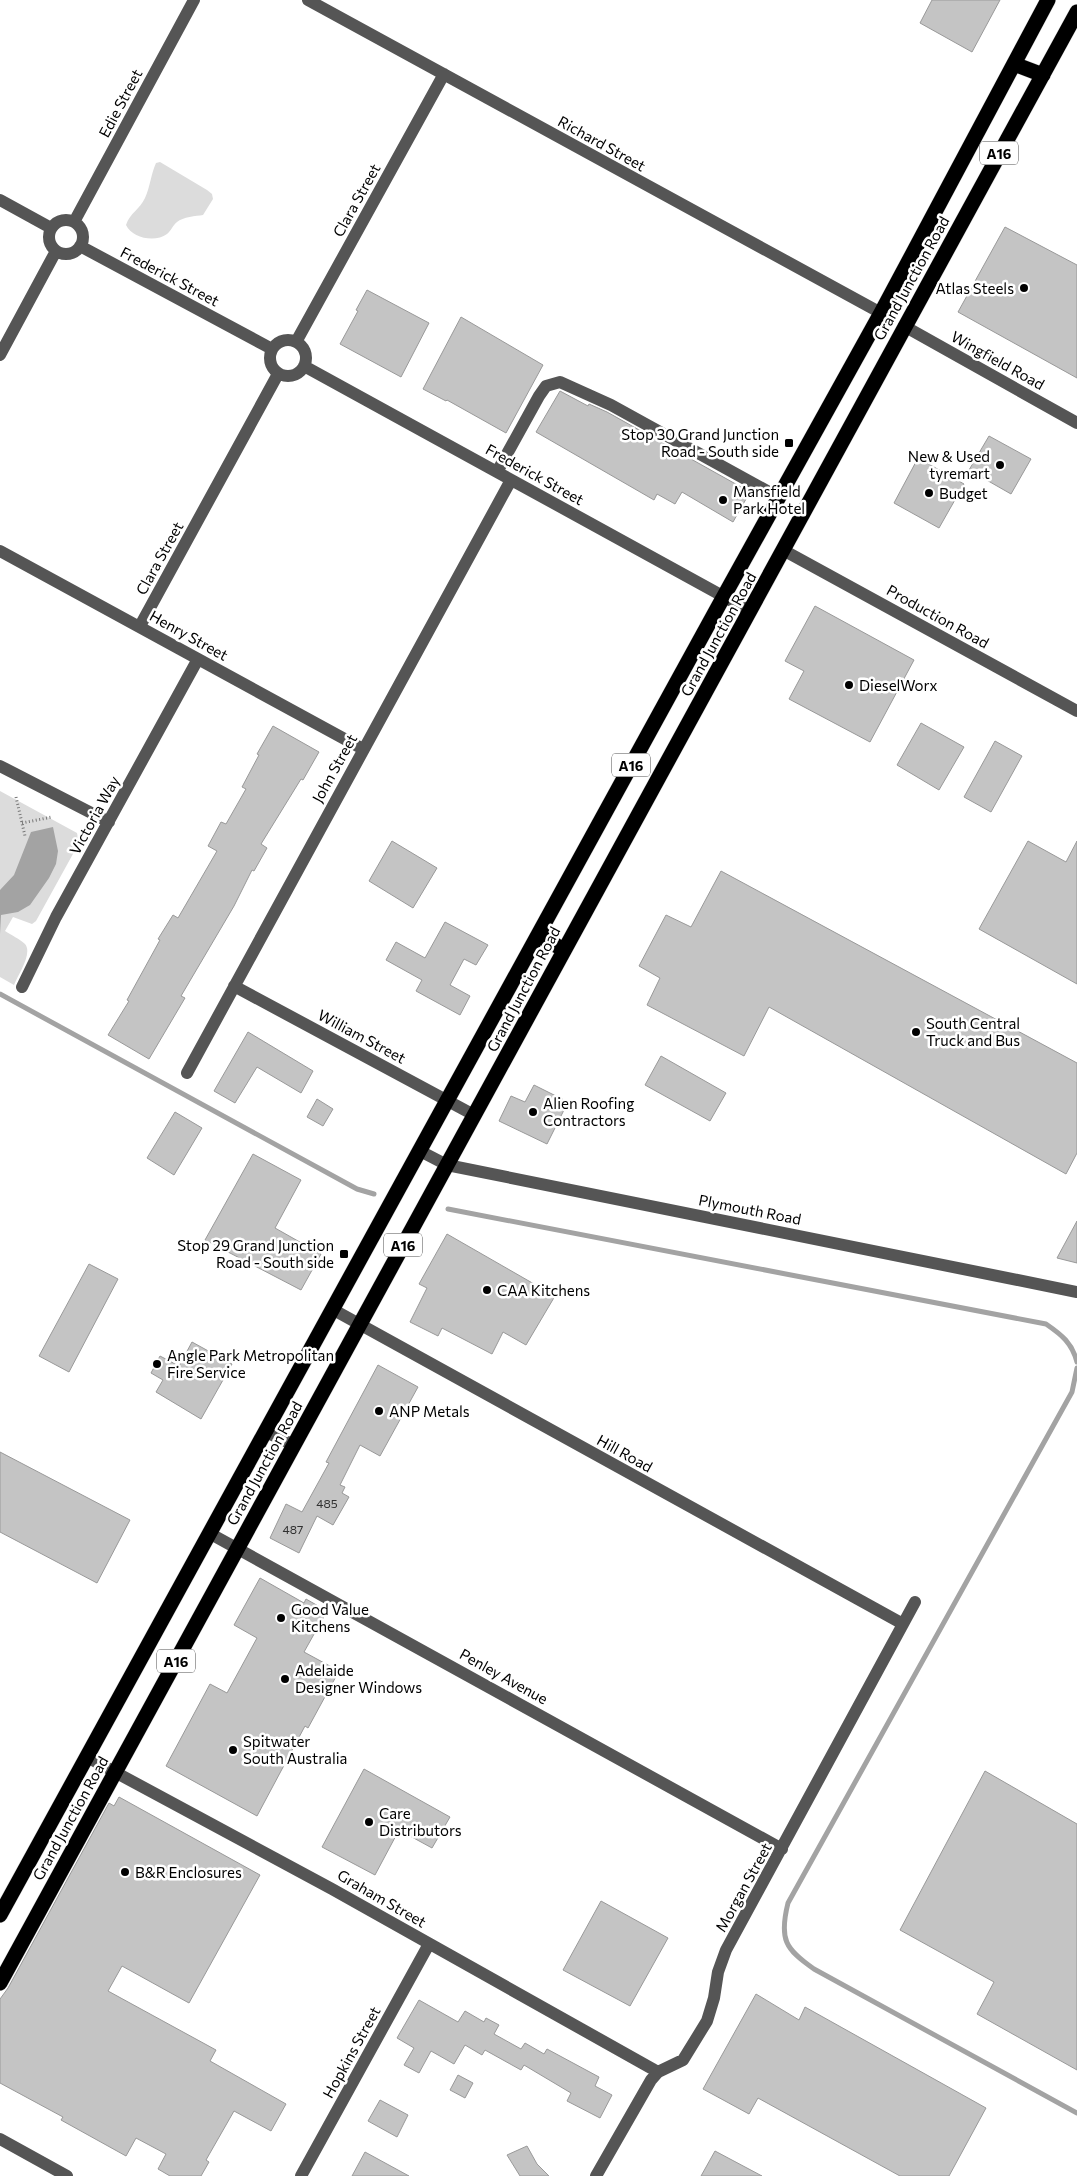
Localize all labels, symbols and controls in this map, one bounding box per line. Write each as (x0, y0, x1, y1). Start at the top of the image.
street label: Edie Street (95, 66, 145, 140)
street label: Richard Street (555, 112, 649, 174)
road number: A16 (980, 142, 1018, 164)
street label: Clara Street (329, 160, 383, 240)
street label: Grand Junction Road (869, 213, 953, 343)
street label: Frederick Street (118, 242, 222, 310)
place label: Atlas Steels (936, 279, 1014, 297)
marker: Atlas Steels (1018, 282, 1030, 294)
street label: Wingfield Road (948, 327, 1048, 393)
place label: Stop 30 Grand Junction Road - South side (621, 425, 779, 460)
marker: Stop 30 Grand Junction Road - South side (783, 437, 795, 449)
street label: Frederick Street (483, 440, 587, 508)
place label: New & Used tyremart (908, 447, 990, 482)
marker: New & Used tyremart (994, 459, 1006, 471)
place label: Mansfield Park Hotel (733, 482, 805, 517)
place label: Budget (939, 484, 988, 502)
marker: Budget (923, 487, 935, 499)
marker: Mansfield Park Hotel (717, 494, 729, 506)
street label: Clara Street (132, 518, 186, 598)
street label: Grand Junction Road (676, 569, 760, 699)
street label: Production Road (884, 580, 992, 652)
street label: Henry Street (147, 606, 231, 664)
place label: DieselWorx (859, 676, 938, 694)
marker: DieselWorx (843, 679, 855, 691)
street label: John Street (308, 730, 360, 806)
road number: A16 (612, 754, 650, 776)
street label: Victoria Way (65, 772, 123, 857)
street label: Grand Junction Road (482, 923, 564, 1055)
street label: William Street (315, 1005, 409, 1067)
place label: South Central Truck and Bus (926, 1014, 1020, 1049)
marker: South Central Truck and Bus (910, 1026, 922, 1038)
place label: Alien Roofing Contractors (543, 1094, 634, 1129)
marker: Alien Roofing Contractors (527, 1106, 539, 1118)
street label: Plymouth Road (697, 1190, 803, 1228)
road number: A16 (384, 1234, 422, 1256)
place label: Stop 29 Grand Junction Road - South side (177, 1236, 334, 1271)
marker: Stop 29 Grand Junction Road - South side (338, 1248, 350, 1260)
place label: CAA Kitchens (497, 1281, 590, 1299)
marker: CAA Kitchens (481, 1284, 493, 1296)
place label: Angle Park Metropolitan Fire Service (167, 1346, 334, 1381)
marker: Angle Park Metropolitan Fire Service (151, 1358, 163, 1370)
street label: Grand Junction Road (222, 1398, 306, 1528)
place label: ANP Metals (389, 1402, 470, 1420)
marker: ANP Metals (373, 1405, 385, 1417)
street label: Hill Road (594, 1430, 656, 1476)
house number: 485 (316, 1496, 338, 1510)
house number: 487 (283, 1522, 303, 1536)
place label: Good Value Kitchens (291, 1600, 369, 1635)
marker: Good Value Kitchens (275, 1612, 287, 1624)
street label: Penley Avenue (457, 1644, 551, 1708)
road number: A16 (157, 1650, 195, 1672)
place label: Adelaide Designer Windows (295, 1661, 422, 1696)
marker: Adelaide Designer Windows (279, 1673, 291, 1685)
place label: Spitwater South Australia (243, 1732, 347, 1767)
marker: Spitwater South Australia (227, 1744, 239, 1756)
street label: Grand Junction Road (28, 1753, 112, 1883)
place label: Care Distributors (379, 1804, 462, 1839)
marker: Care Distributors (363, 1816, 375, 1828)
street label: Morgan Street (711, 1839, 775, 1935)
place label: B&R Enclosures (135, 1863, 242, 1881)
street label: Graham Street (334, 1865, 430, 1931)
marker: B&R Enclosures (119, 1866, 131, 1878)
street label: Hopkins Street (318, 2003, 384, 2101)

